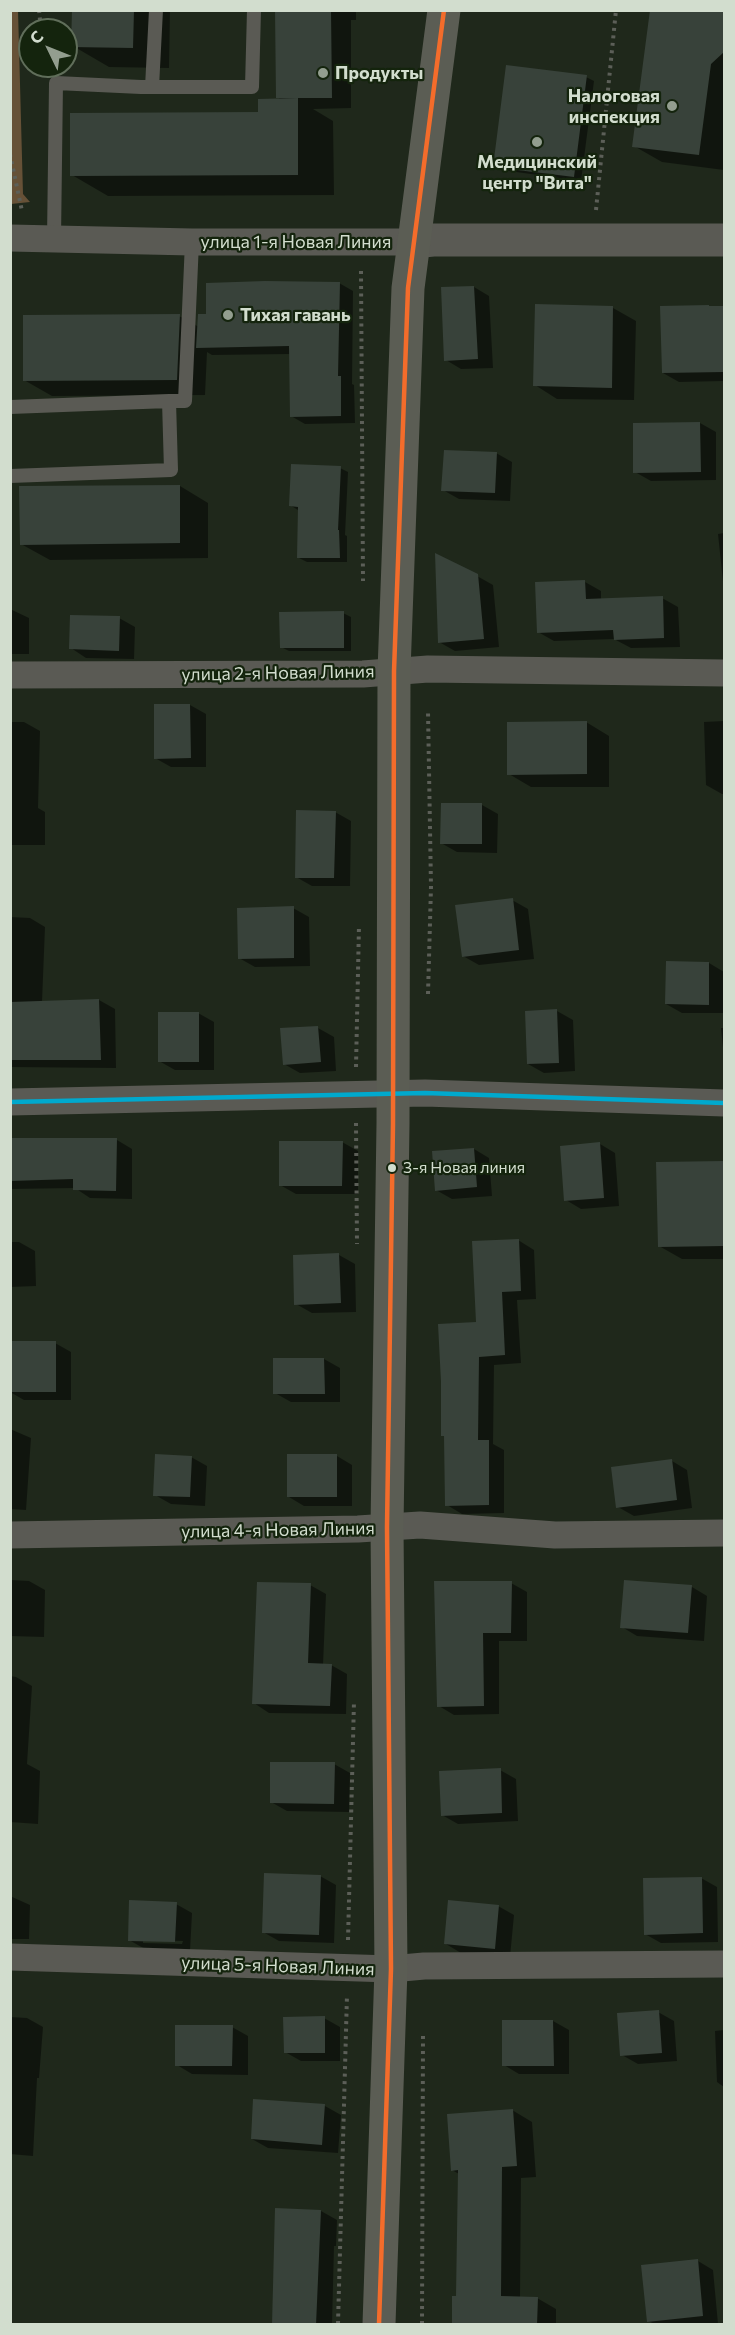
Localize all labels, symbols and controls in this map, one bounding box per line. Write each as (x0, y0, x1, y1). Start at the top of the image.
north arrow (18, 18, 78, 78)
text: С (25, 26, 47, 47)
place label: Продукты (335, 62, 423, 84)
marker: Продукты (316, 66, 330, 80)
place label: Налоговая инспекция (568, 85, 660, 128)
marker: Налоговая инспекция (665, 99, 679, 113)
marker: Медицинский центр "Вита" (530, 135, 544, 149)
place label: Медицинский центр "Вита" (477, 151, 597, 194)
street label: улица 1-я Новая Линия (201, 231, 391, 253)
place label: Тихая гавань (240, 304, 351, 326)
marker: Тихая гавань (221, 308, 235, 322)
street label: улица 2-я Новая Линия (181, 661, 375, 685)
place label: 3-я Новая линия (403, 1158, 525, 1178)
marker: 3-я Новая линия (386, 1162, 398, 1174)
street label: улица 4-я Новая Линия (181, 1518, 375, 1542)
street label: улица 5-я Новая Линия (181, 1952, 375, 1980)

